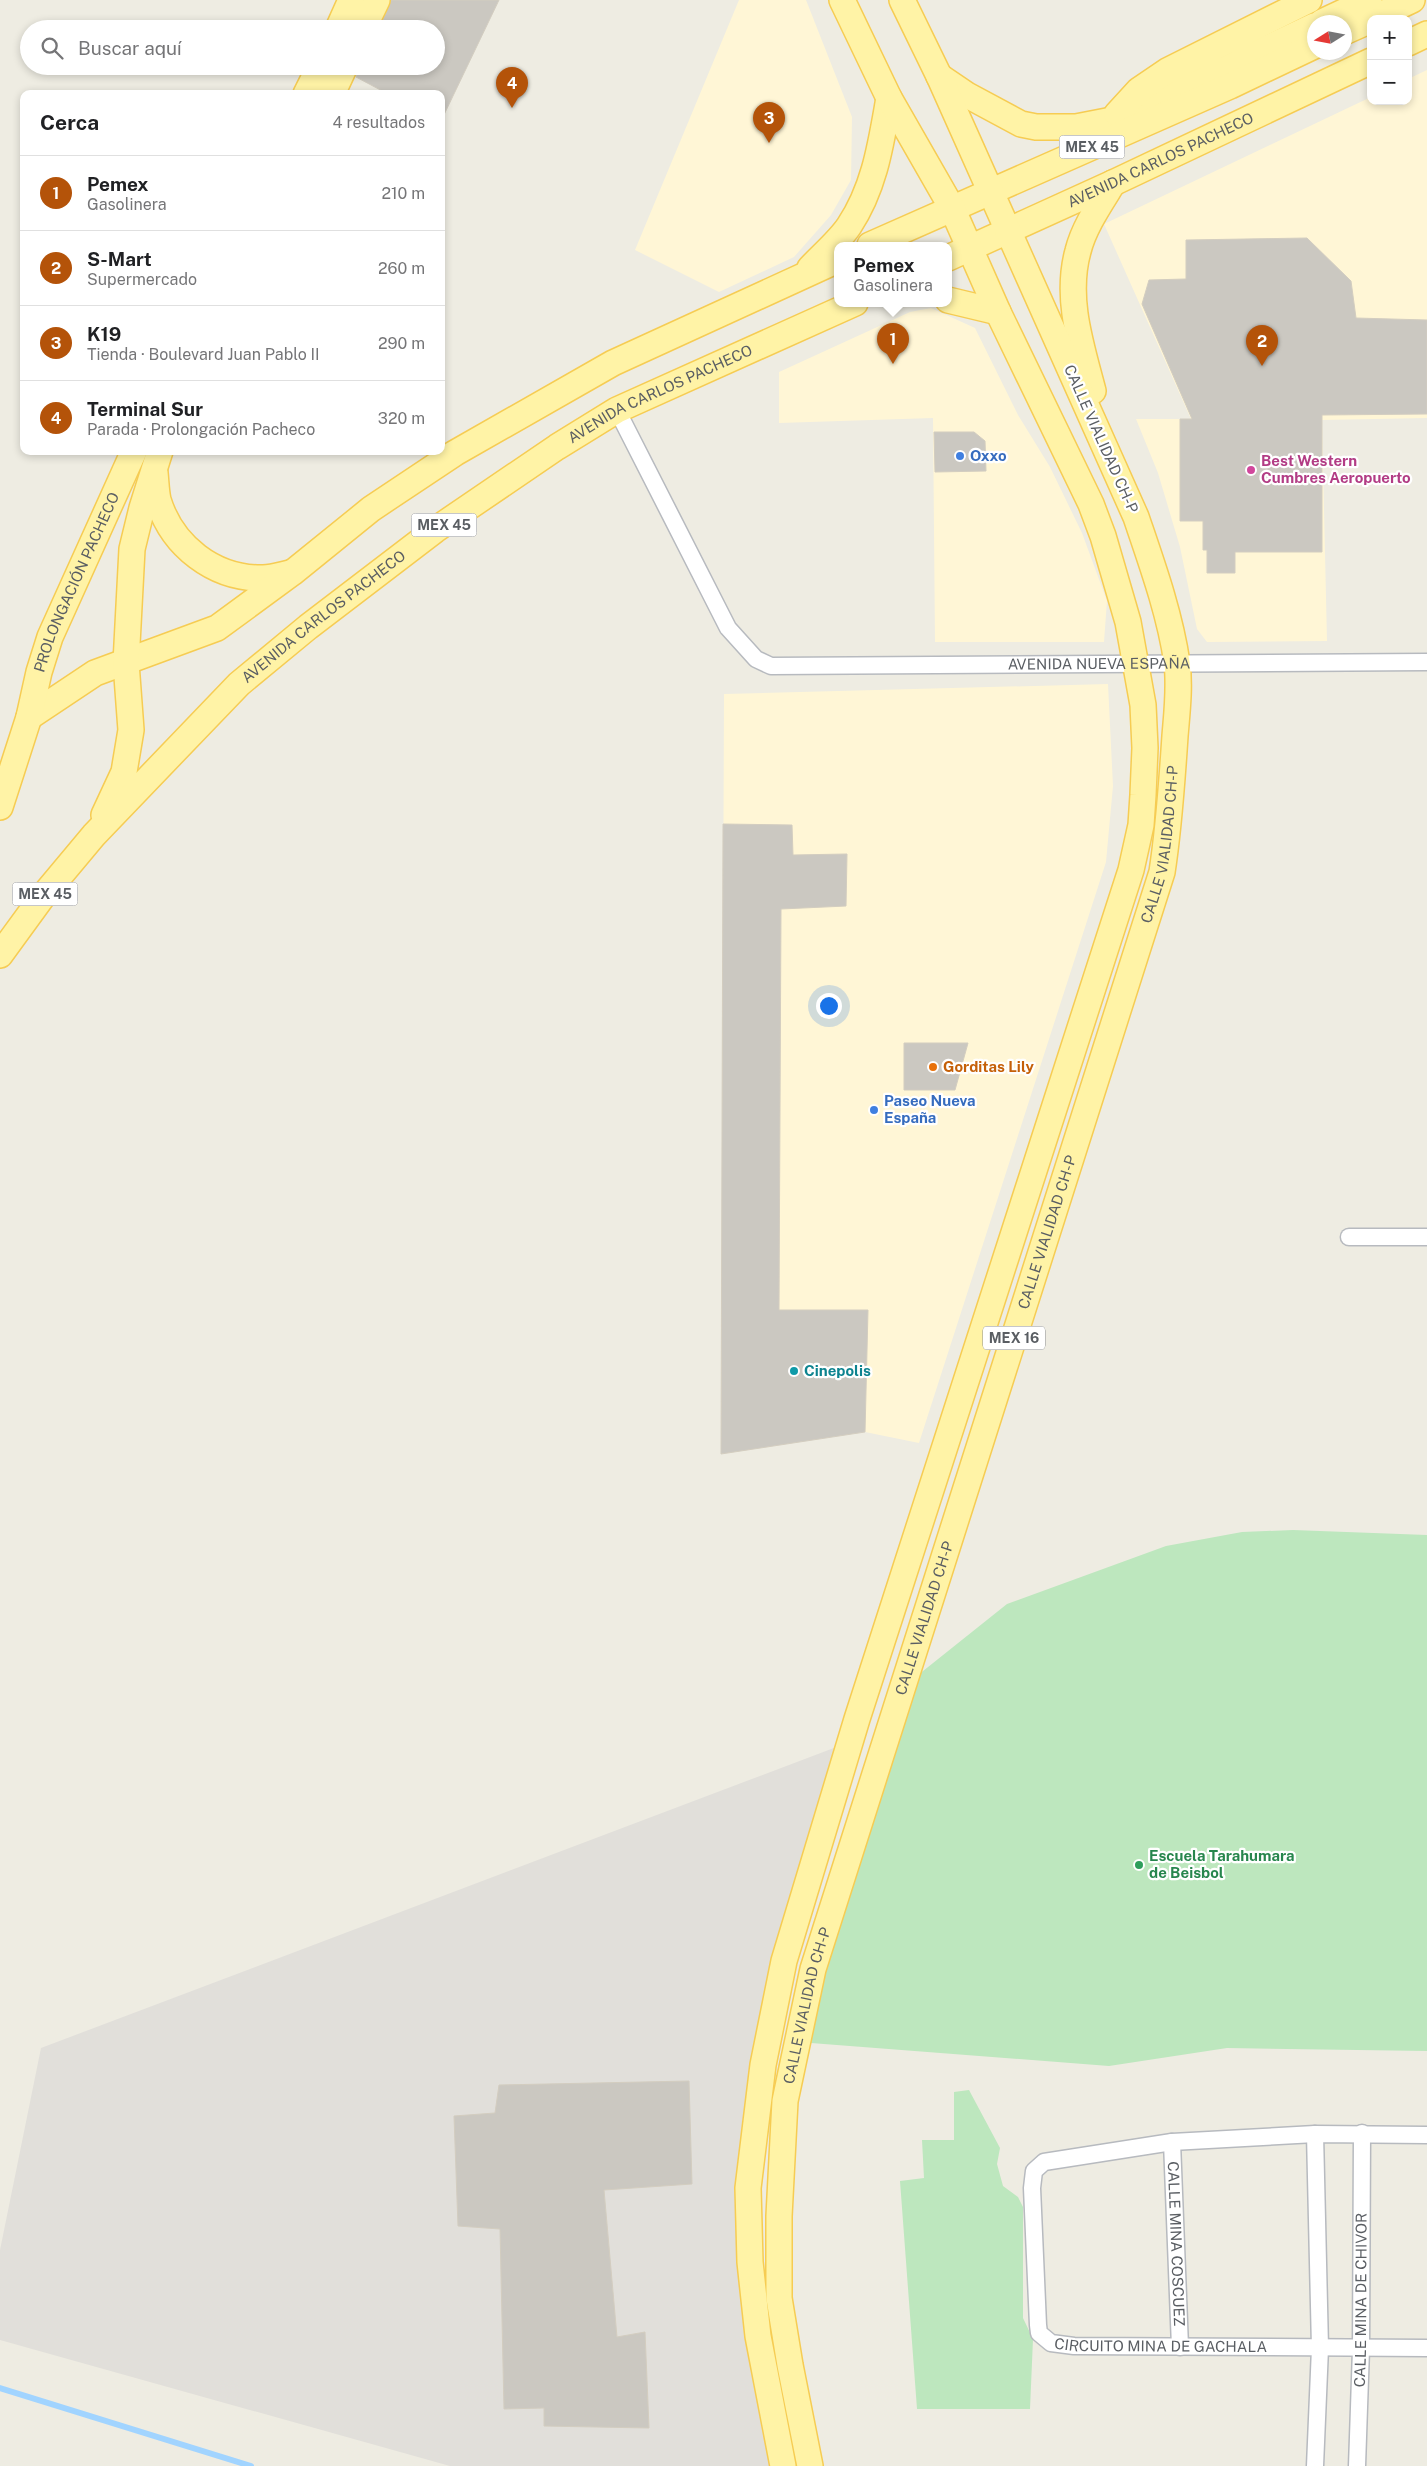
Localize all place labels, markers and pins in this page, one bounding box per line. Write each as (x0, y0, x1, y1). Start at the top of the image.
pin: 4 (496, 67, 528, 108)
pin: 3 (753, 102, 785, 143)
pin: 1 (877, 323, 909, 364)
pin: 2 (1246, 325, 1278, 366)
place label: Oxxo (970, 447, 1007, 464)
marker: Oxxo (954, 450, 966, 462)
place label: Best Western Cumbres Aeropuerto (1261, 452, 1411, 486)
marker: Best Western Cumbres Aeropuerto (1245, 464, 1257, 476)
place label: Gorditas Lily (943, 1058, 1034, 1075)
marker: Gorditas Lily (927, 1061, 939, 1073)
place label: Paseo Nueva España (884, 1092, 976, 1126)
marker: Paseo Nueva España (868, 1104, 880, 1116)
place label: Cinepolis (804, 1362, 871, 1379)
marker: Cinepolis (788, 1365, 800, 1377)
place label: Escuela Tarahumara de Beisbol (1149, 1847, 1294, 1881)
marker: Escuela Tarahumara de Beisbol (1133, 1859, 1145, 1871)

